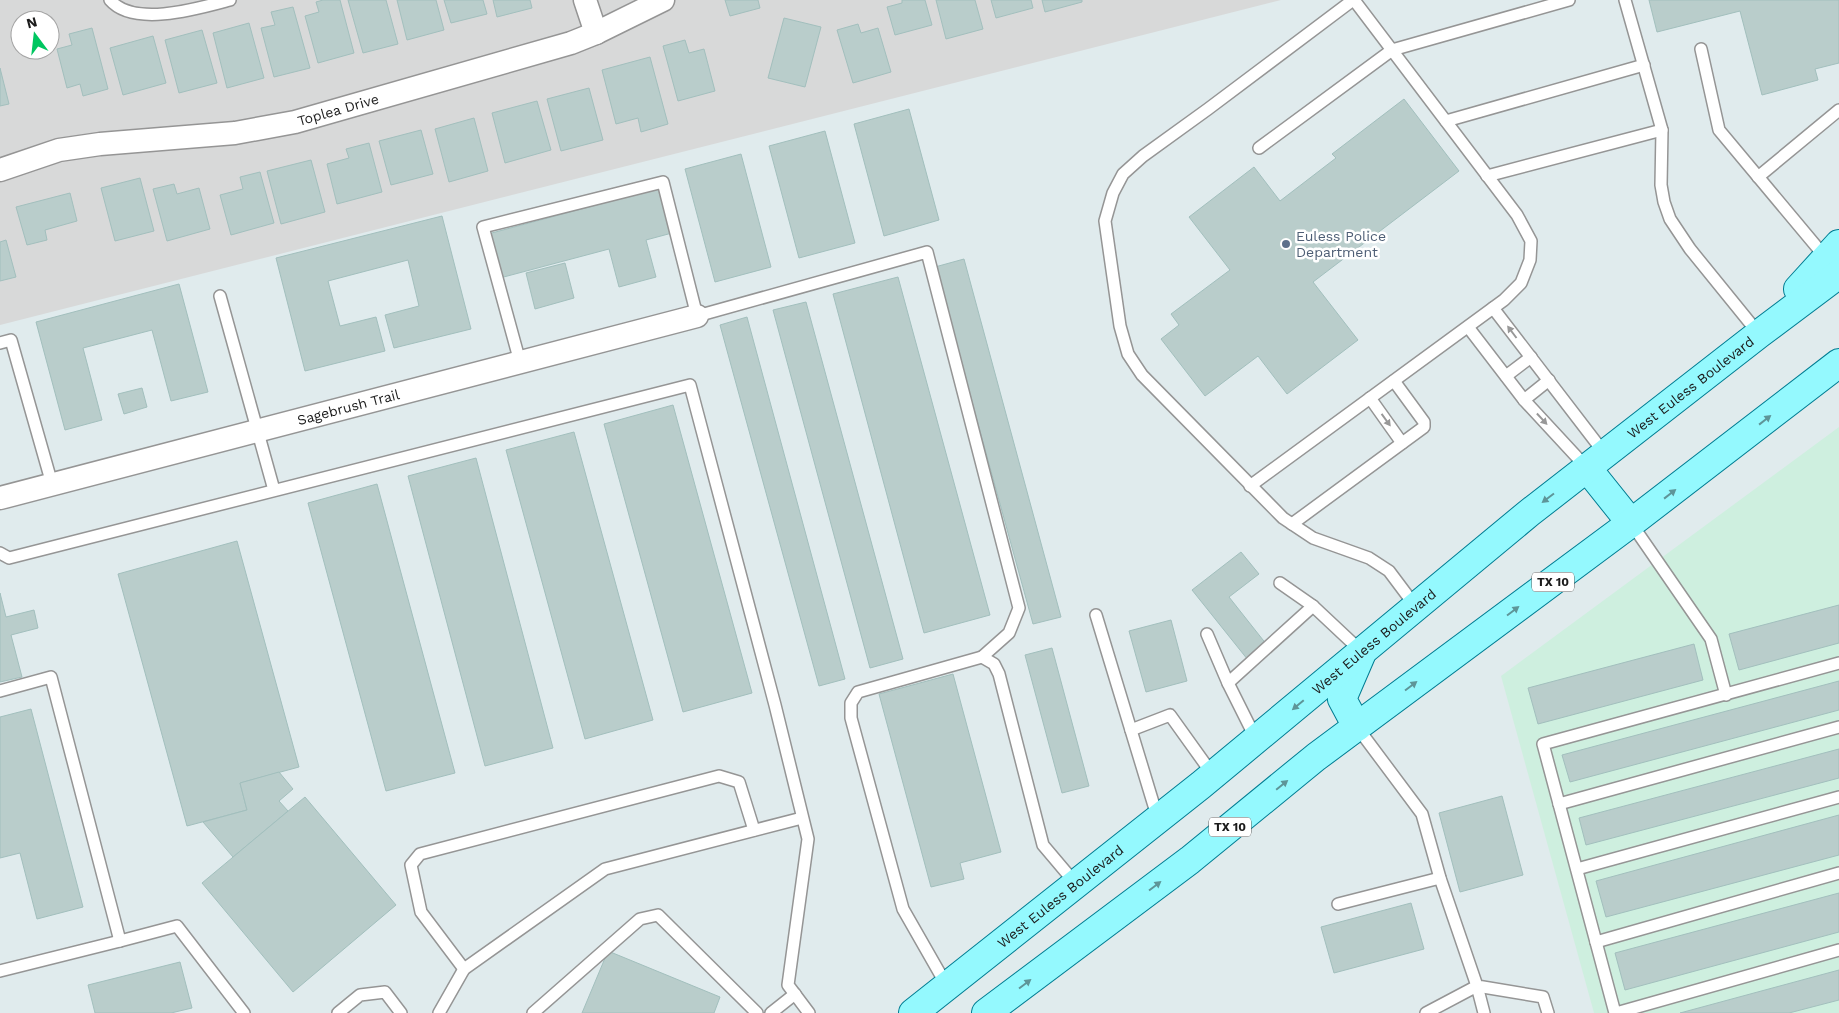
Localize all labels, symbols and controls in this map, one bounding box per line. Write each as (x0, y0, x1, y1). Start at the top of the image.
north arrow (10, 10, 60, 60)
text: N (25, 13, 39, 32)
street label: Toplea Drive (296, 90, 381, 129)
place label: Euless Police Department (1296, 228, 1386, 260)
marker: Euless Police Department (1280, 238, 1292, 250)
one-way arrow (1507, 325, 1517, 339)
street label: West Euless Boulevard (1624, 333, 1757, 442)
street label: Sagebrush Trail (296, 386, 402, 428)
one-way arrow (1381, 413, 1391, 427)
one-way arrow (1536, 413, 1548, 425)
one-way arrow (1758, 415, 1771, 426)
one-way arrow (1663, 488, 1676, 499)
one-way arrow (1542, 492, 1555, 503)
road number: TX 10 (1532, 572, 1574, 592)
street label: West Euless Boulevard (1309, 586, 1439, 698)
one-way arrow (1506, 606, 1520, 616)
one-way arrow (1404, 681, 1417, 692)
one-way arrow (1292, 699, 1304, 711)
one-way arrow (1275, 779, 1288, 790)
road number: TX 10 (1209, 818, 1251, 836)
street label: West Euless Boulevard (994, 842, 1127, 951)
one-way arrow (1148, 881, 1162, 891)
one-way arrow (1018, 978, 1031, 989)

